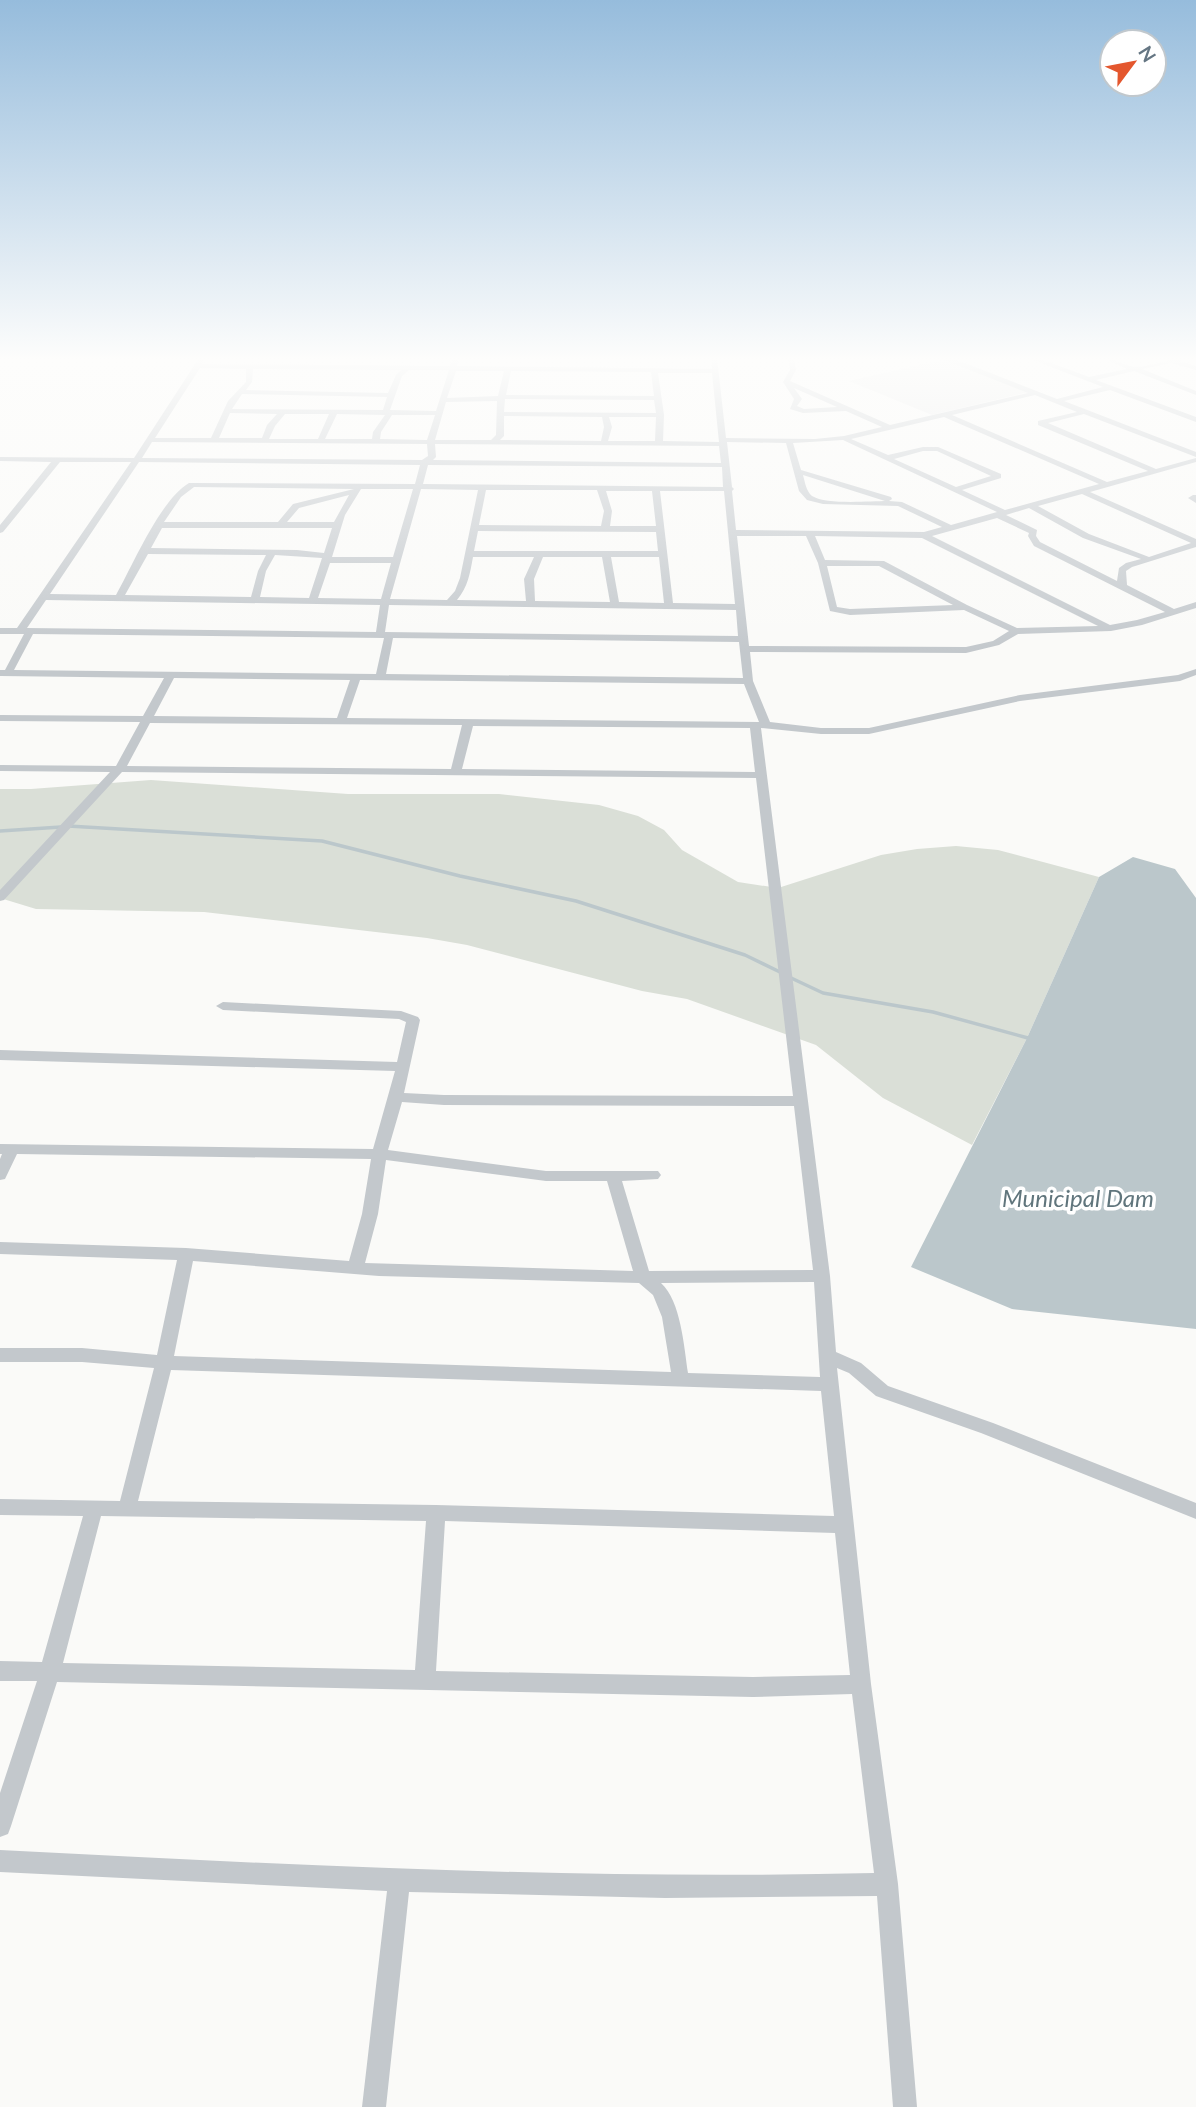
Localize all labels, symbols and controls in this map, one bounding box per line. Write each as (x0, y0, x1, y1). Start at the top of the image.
north arrow (1098, 28, 1168, 98)
text: N (1134, 41, 1161, 66)
water label: Municipal Dam (1002, 1183, 1154, 1212)

